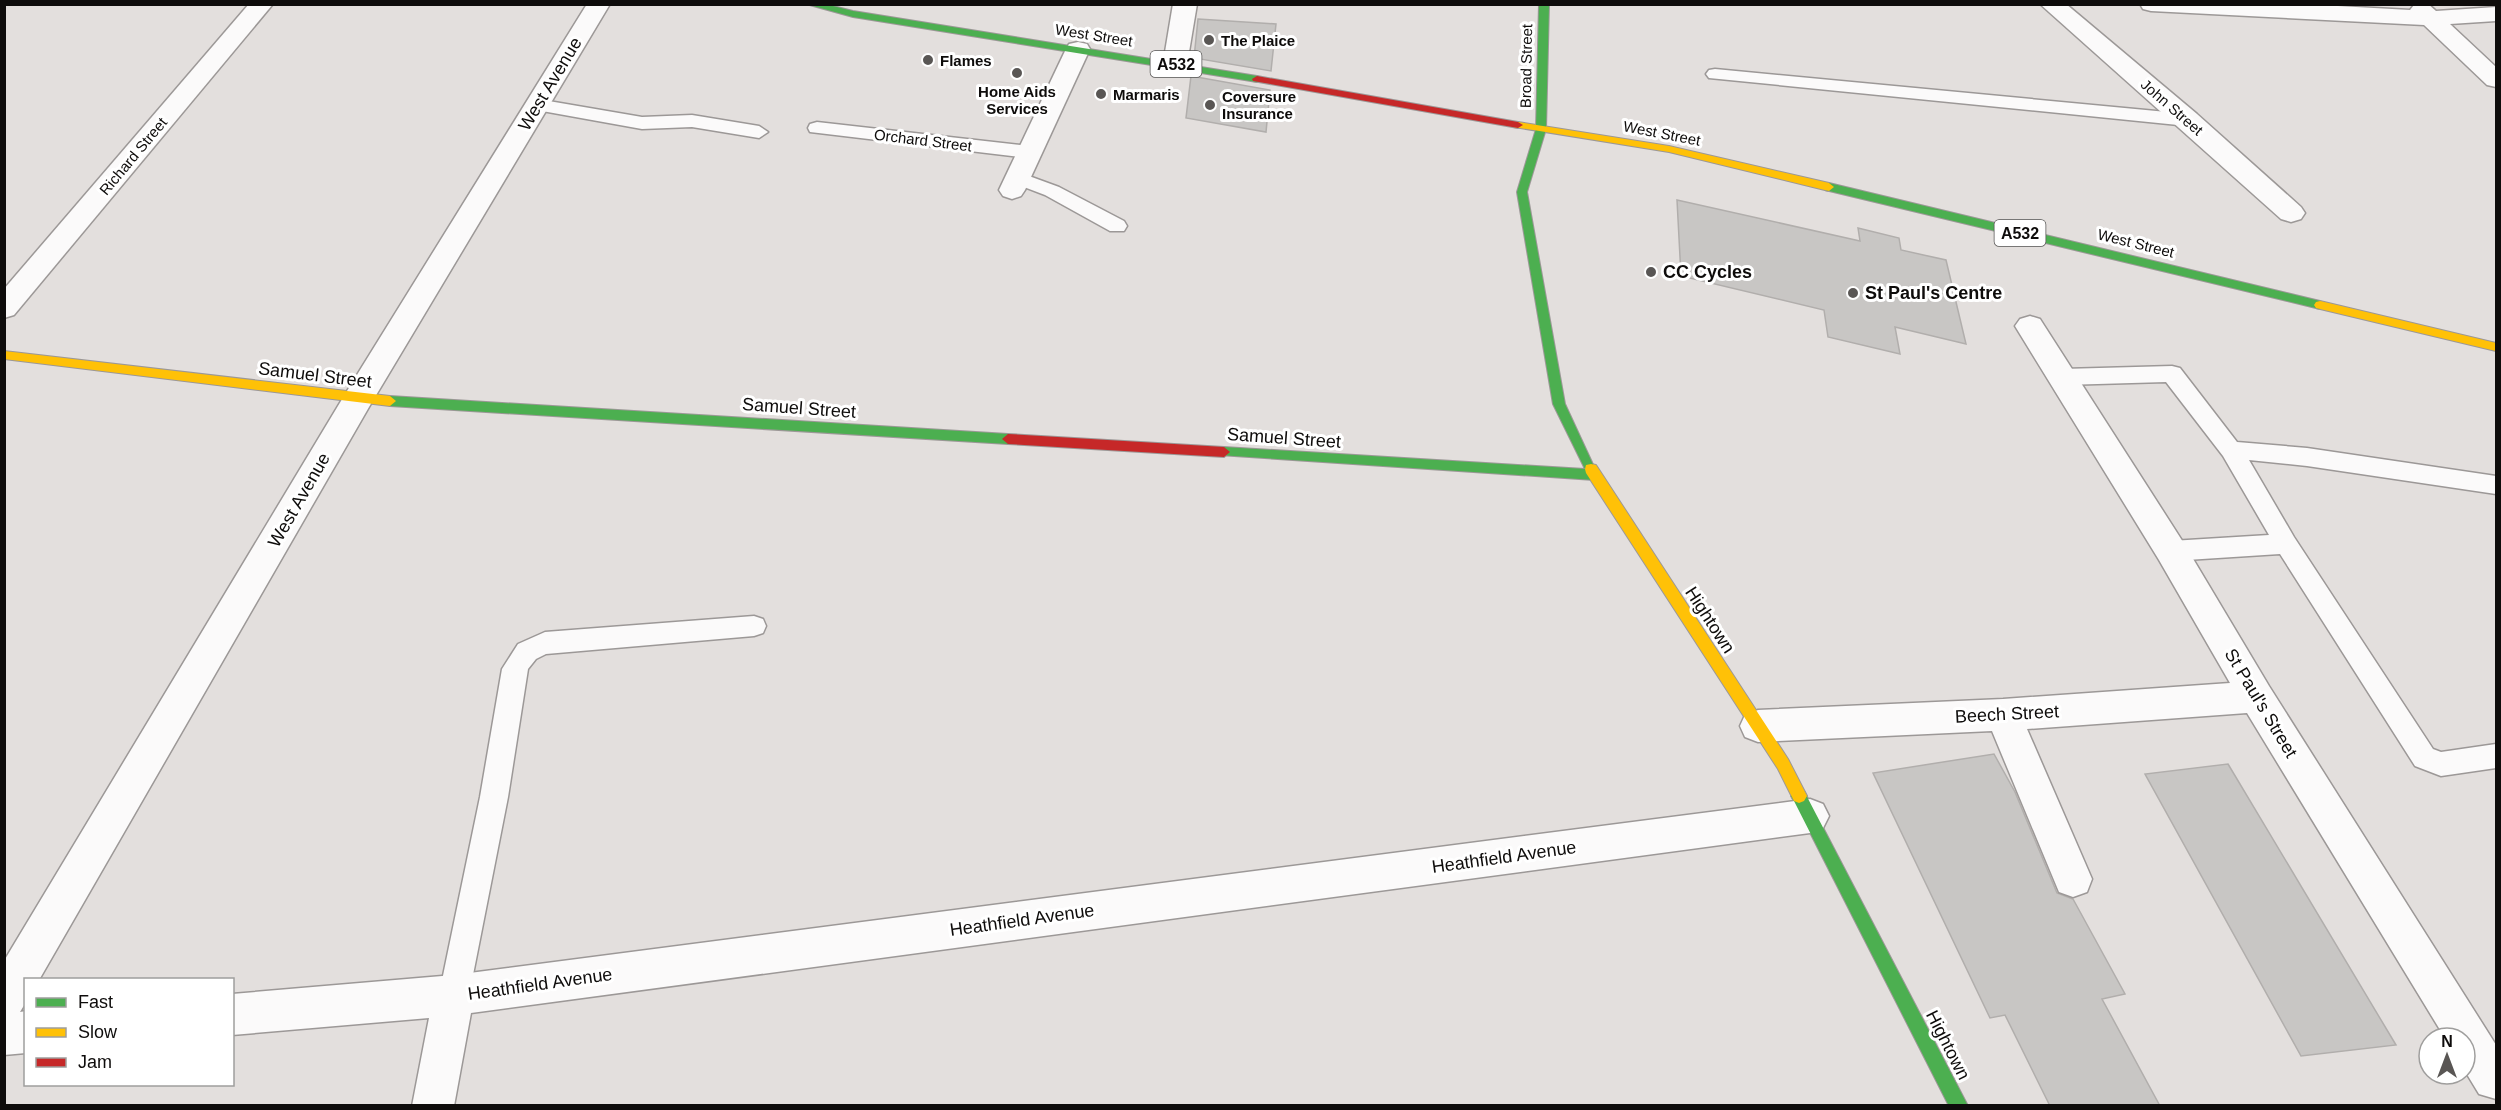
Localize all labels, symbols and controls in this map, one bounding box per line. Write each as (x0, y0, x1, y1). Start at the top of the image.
street label: West Street (1054, 20, 1135, 50)
street label: Broad Street (1517, 23, 1535, 108)
place label: The Plaice (1221, 32, 1295, 49)
marker: The Plaice (1202, 33, 1216, 47)
street label: West Avenue (514, 34, 586, 134)
road number: A532 (1150, 51, 1202, 77)
place label: Flames (940, 52, 992, 69)
marker: Flames (921, 53, 935, 67)
marker: Home Aids Services (1010, 66, 1024, 80)
street label: John Street (2137, 75, 2207, 139)
place label: Home Aids Services (978, 83, 1056, 117)
place label: Marmaris (1113, 86, 1180, 103)
marker: Marmaris (1094, 87, 1108, 101)
place label: Coversure Insurance (1222, 88, 1296, 122)
marker: Coversure Insurance (1203, 98, 1217, 112)
street label: Richard Street (96, 113, 171, 198)
street label: West Street (1622, 117, 1703, 149)
street label: Orchard Street (873, 126, 974, 155)
road number: A532 (1994, 220, 2046, 246)
street label: West Street (2096, 225, 2177, 261)
place label: CC Cycles (1663, 262, 1752, 282)
marker: CC Cycles (1644, 265, 1658, 279)
place label: St Paul's Centre (1865, 283, 2002, 303)
marker: St Paul's Centre (1846, 286, 1860, 300)
street label: Samuel Street (257, 358, 373, 392)
street label: Samuel Street (741, 394, 857, 422)
street label: Samuel Street (1226, 424, 1342, 452)
street label: West Avenue (264, 449, 334, 551)
street label: Hightown (1681, 583, 1739, 657)
street label: St Paul's Street (2221, 645, 2301, 761)
street label: Beech Street (1955, 701, 2059, 727)
street label: Heathfield Avenue (1430, 837, 1578, 877)
street label: Heathfield Avenue (948, 900, 1096, 940)
street label: Heathfield Avenue (466, 964, 614, 1004)
legend (24, 978, 234, 1086)
text: Fast (78, 992, 113, 1012)
street label: Hightown (1922, 1007, 1974, 1083)
text: Slow (78, 1022, 118, 1042)
north arrow (2417, 1026, 2477, 1086)
text: N (2441, 1033, 2453, 1050)
text: Jam (78, 1052, 112, 1072)

